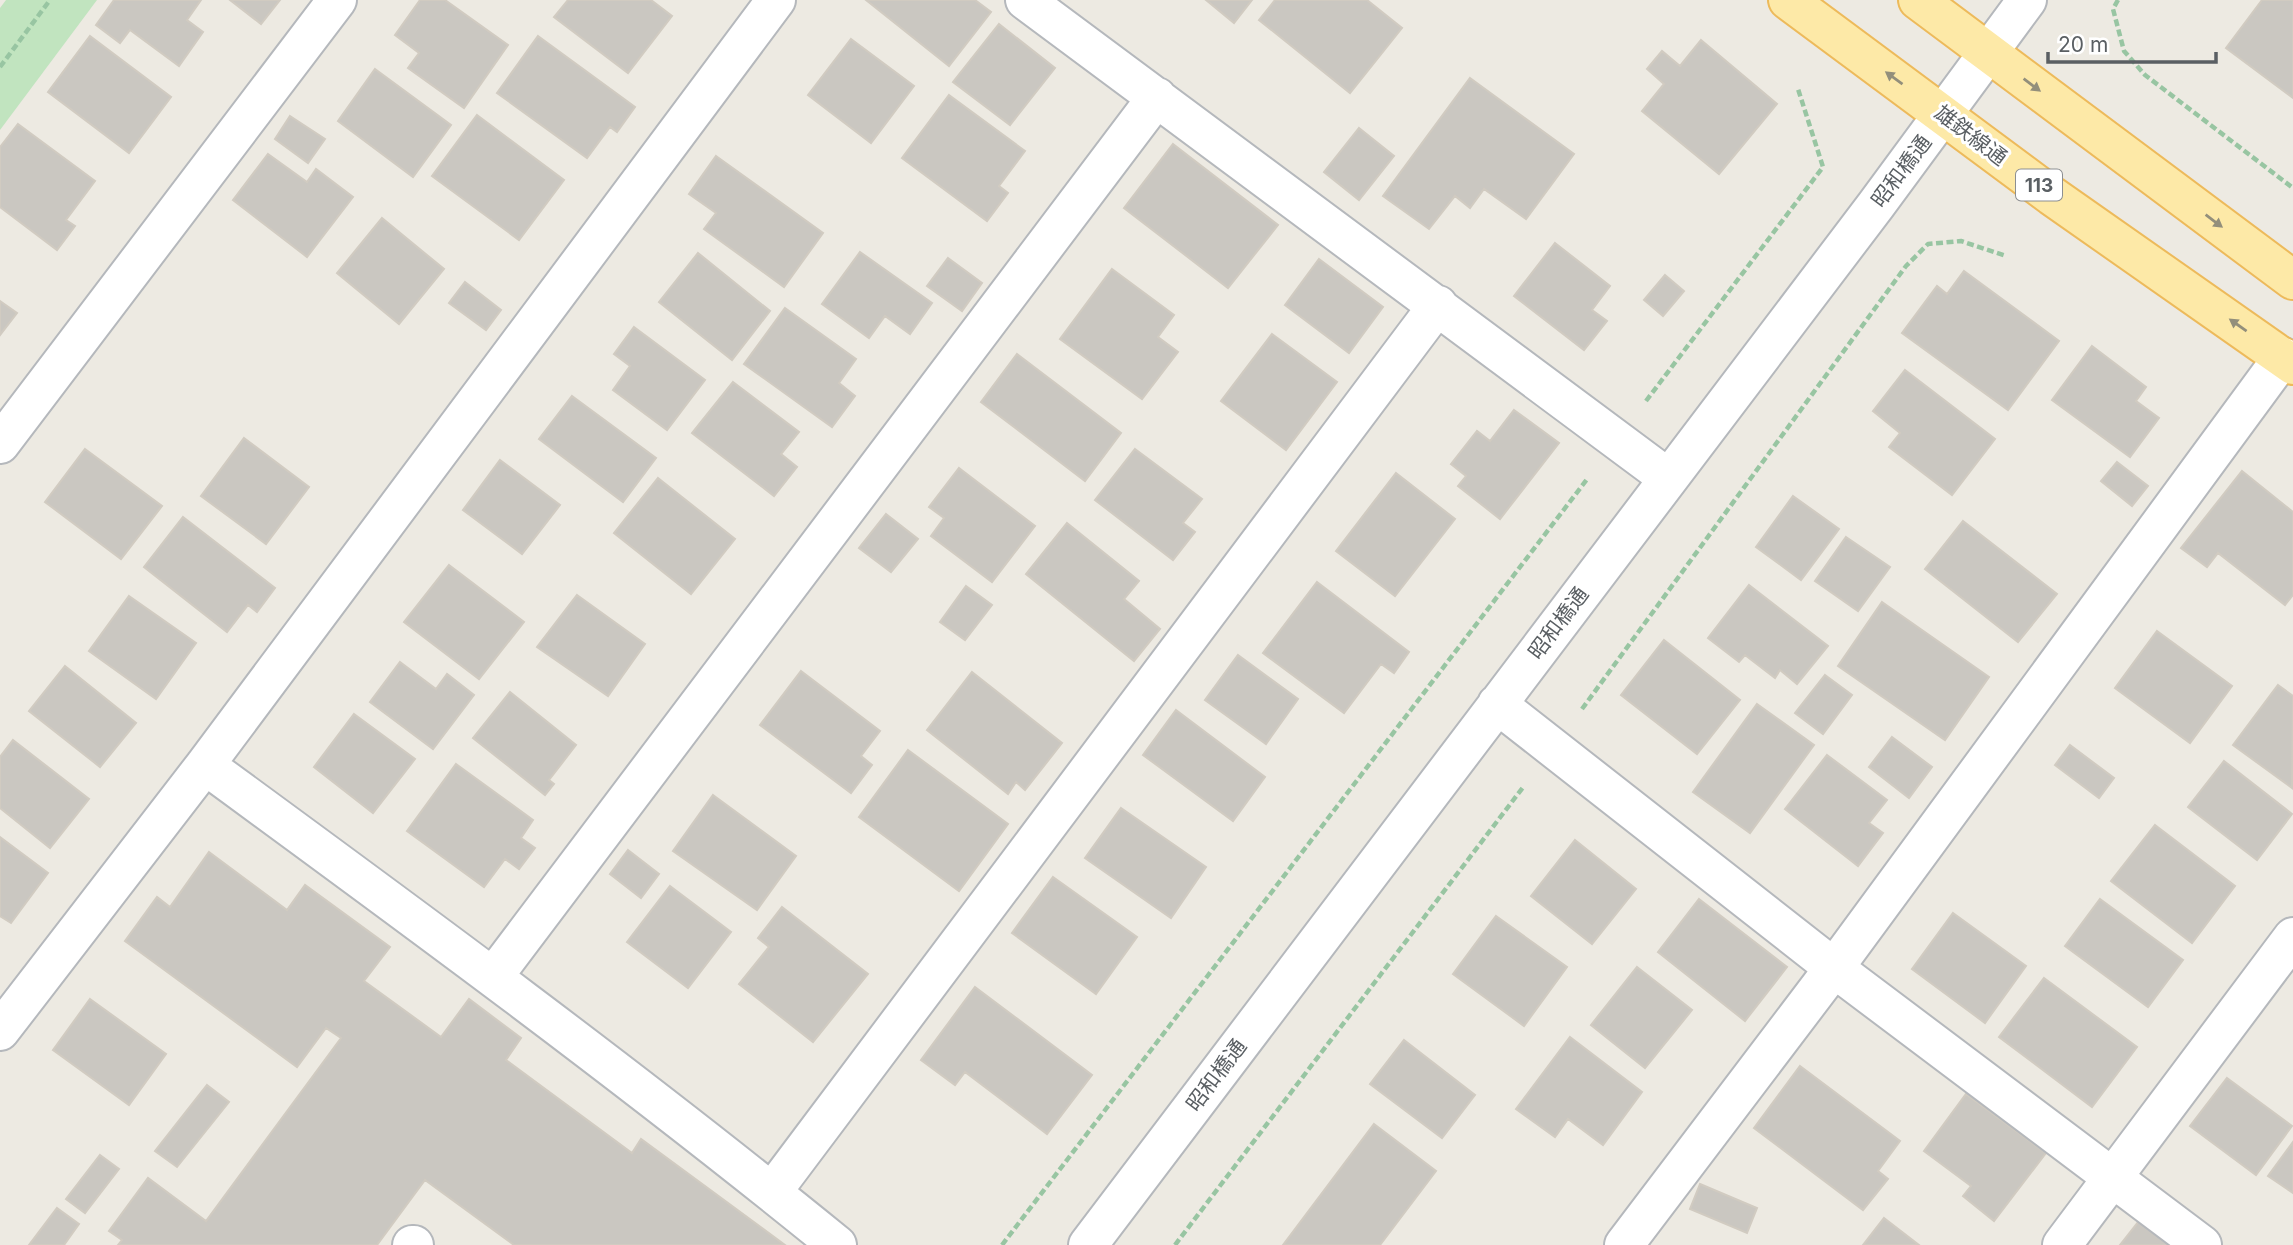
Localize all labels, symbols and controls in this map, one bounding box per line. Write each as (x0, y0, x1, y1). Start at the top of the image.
scale bar (2048, 21, 2216, 65)
text: 20 m (2058, 32, 2108, 57)
one-way arrow (1884, 71, 1903, 85)
one-way arrow (2022, 78, 2040, 93)
street label: 雄鉄線通 (1930, 100, 2012, 170)
street label: 昭和橋通 (1866, 130, 1936, 212)
road number: 113 (2016, 169, 2062, 200)
one-way arrow (2205, 214, 2223, 228)
one-way arrow (2228, 319, 2247, 332)
street label: 昭和橋通 (1523, 582, 1593, 664)
street label: 昭和橋通 (1181, 1034, 1251, 1116)

